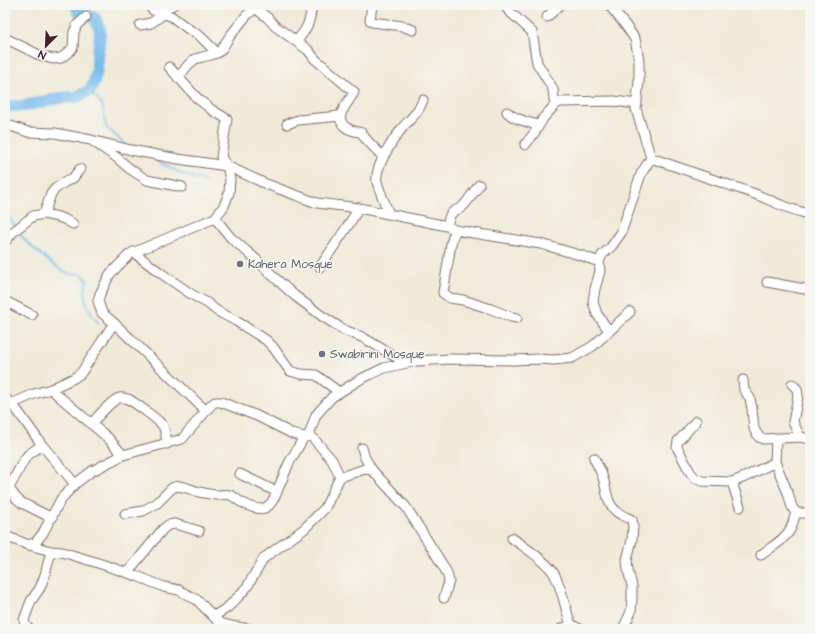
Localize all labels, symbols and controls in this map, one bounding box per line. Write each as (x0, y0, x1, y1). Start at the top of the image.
north arrow (26, 26, 66, 66)
text: N (36, 46, 48, 63)
place label: Kahera Mosque (248, 256, 333, 273)
marker: Kahera Mosque (235, 259, 245, 269)
place label: Swabirini Mosque (330, 346, 425, 363)
marker: Swabirini Mosque (317, 349, 327, 359)

